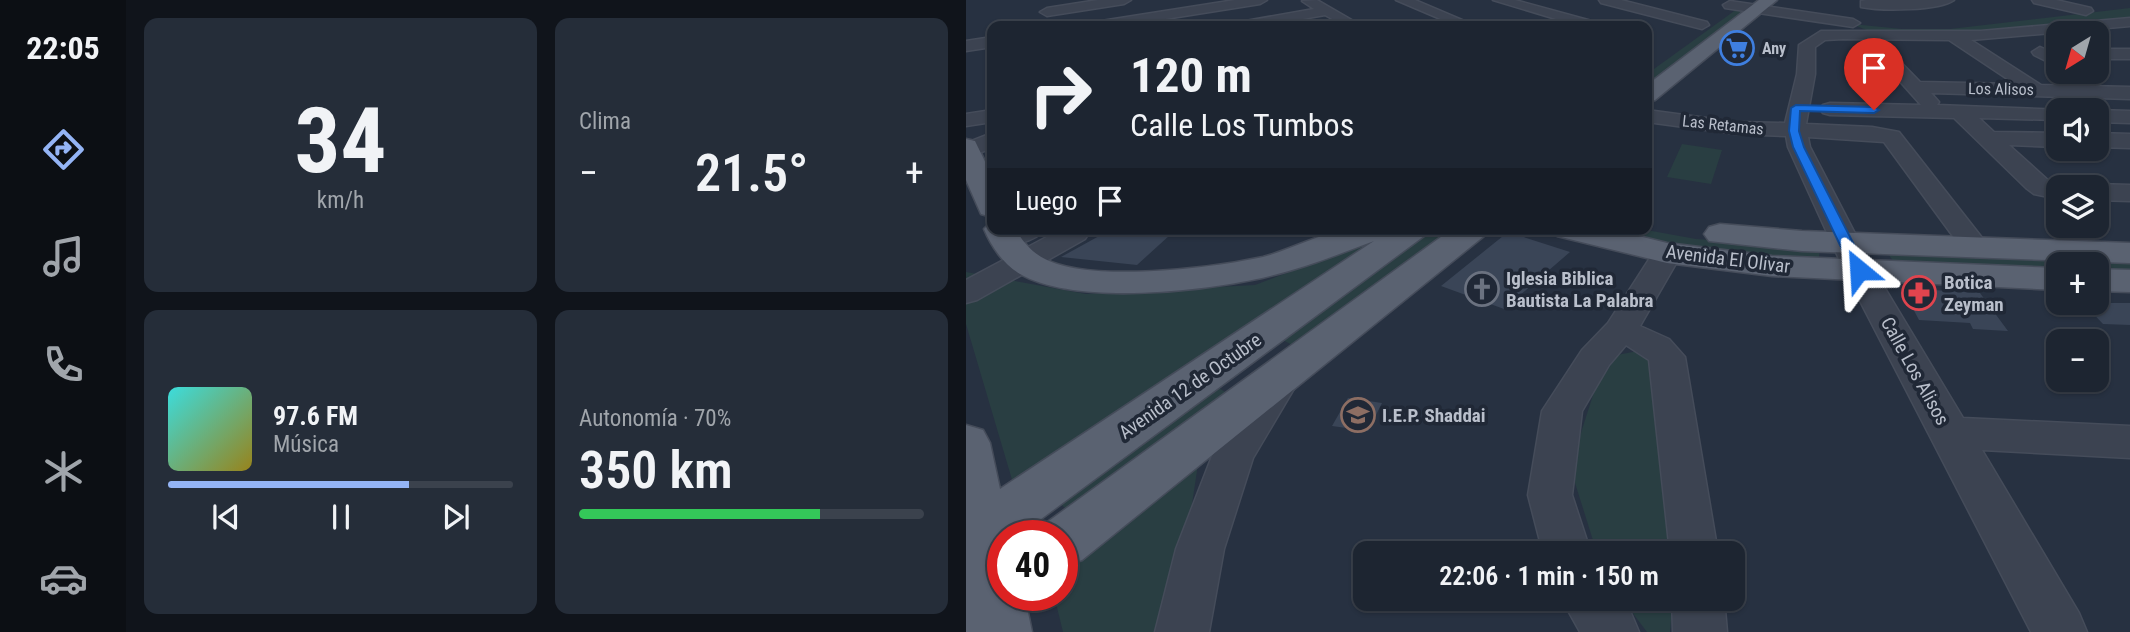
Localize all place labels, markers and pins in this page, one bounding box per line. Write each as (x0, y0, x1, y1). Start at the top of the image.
supermarket icon: Any (1718, 29, 1756, 67)
pin (1844, 38, 1904, 110)
place label: Any (1762, 39, 1786, 58)
place label: Iglesia Biblica Bautista La Palabra (1506, 267, 1654, 312)
church icon: Iglesia Biblica Bautista La Palabra (1463, 270, 1501, 308)
place label: Botica Zeyman (1944, 271, 2004, 316)
pharmacy icon: Botica Zeyman (1900, 274, 1938, 312)
school or university icon: I.E.P. Shaddai (1339, 396, 1377, 434)
place label: I.E.P. Shaddai (1382, 404, 1486, 427)

